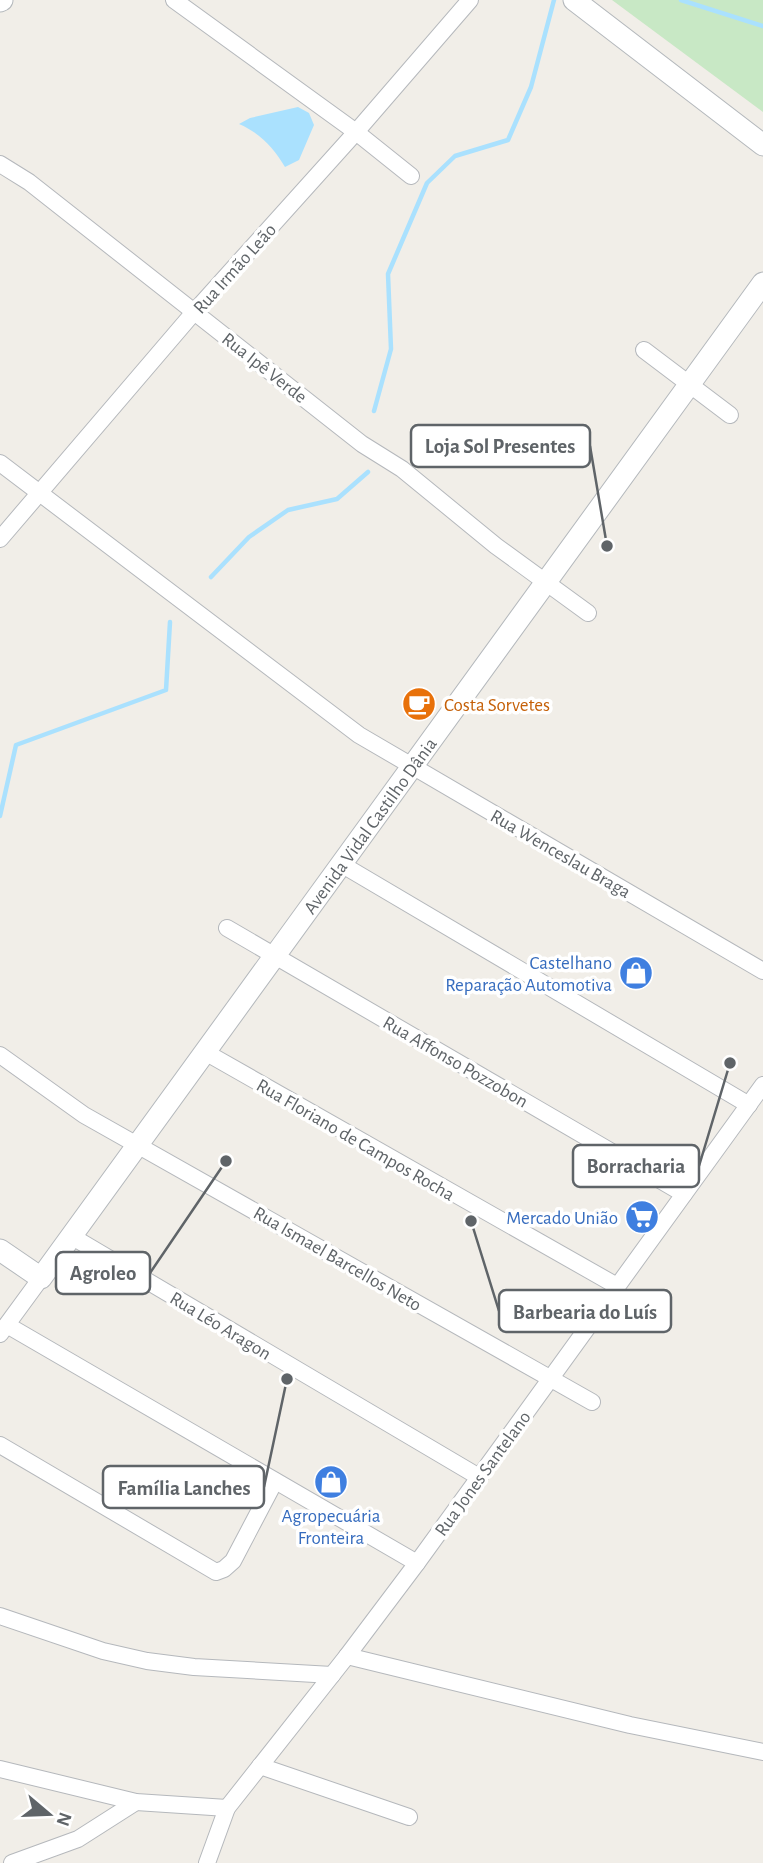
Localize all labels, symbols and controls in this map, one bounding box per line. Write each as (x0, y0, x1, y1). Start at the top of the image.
street label: Rua Irmão Leão (190, 220, 280, 318)
street label: Rua Ipê Verde (218, 329, 310, 407)
callout: Loja Sol Presentes (411, 425, 590, 467)
text: Loja Sol Presentes (425, 436, 575, 457)
cafe icon: Costa Sorvetes (400, 685, 438, 723)
place label: Costa Sorvetes (444, 696, 550, 715)
street label: Avenida Vidal Castilho Dânia (301, 734, 441, 918)
street label: Rua Wenceslau Braga (487, 806, 634, 902)
place label: Castelhano Reparação Automotiva (445, 954, 612, 995)
shop icon: Castelhano Reparação Automotiva (617, 954, 655, 992)
street label: Rua Affonso Pozzobon (380, 1013, 531, 1112)
street label: Rua Floriano de Campos Rocha (253, 1076, 458, 1205)
callout: Borracharia (573, 1145, 699, 1187)
text: Borracharia (587, 1156, 685, 1177)
supermarket icon: Mercado União (623, 1198, 661, 1236)
street label: Rua Ismael Barcellos Neto (250, 1203, 424, 1315)
place label: Mercado União (506, 1209, 618, 1228)
callout: Agroleo (56, 1252, 150, 1294)
text: Agroleo (70, 1263, 136, 1284)
street label: Rua Léo Aragon (166, 1289, 274, 1364)
callout: Barbearia do Luís (499, 1290, 671, 1332)
text: Barbearia do Luís (513, 1302, 657, 1323)
street label: Rua Jones Santelano (432, 1408, 535, 1540)
shop icon: Agropecuária Fronteira (312, 1463, 350, 1501)
callout: Família Lanches (103, 1466, 264, 1508)
text: Família Lanches (117, 1478, 251, 1499)
place label: Agropecuária Fronteira (281, 1507, 381, 1548)
north arrow (14, 1779, 84, 1849)
text: N (53, 1810, 75, 1828)

